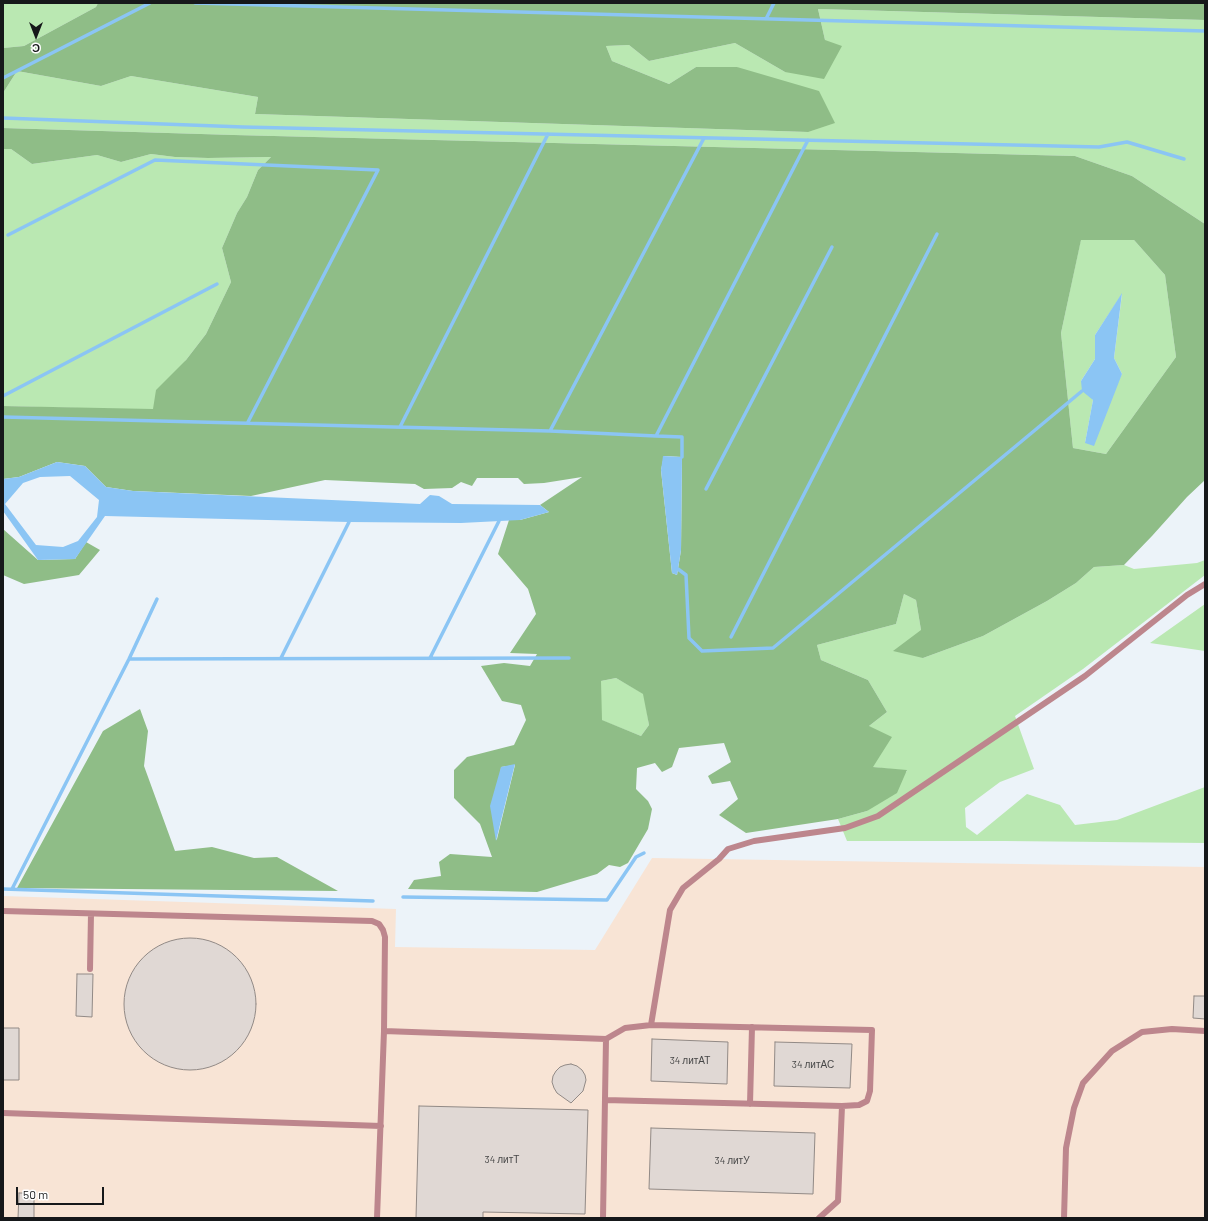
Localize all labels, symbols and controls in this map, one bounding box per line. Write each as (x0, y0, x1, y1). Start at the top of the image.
north arrow (16, 16, 56, 56)
text: С (32, 42, 40, 55)
house number: 34 литАТ (670, 1055, 710, 1067)
house number: 34 литАС (792, 1059, 834, 1071)
house number: 34 литТ (485, 1154, 519, 1166)
house number: 34 литУ (714, 1155, 750, 1167)
scale bar (18, 1179, 106, 1205)
text: 50 m (23, 1187, 48, 1201)

